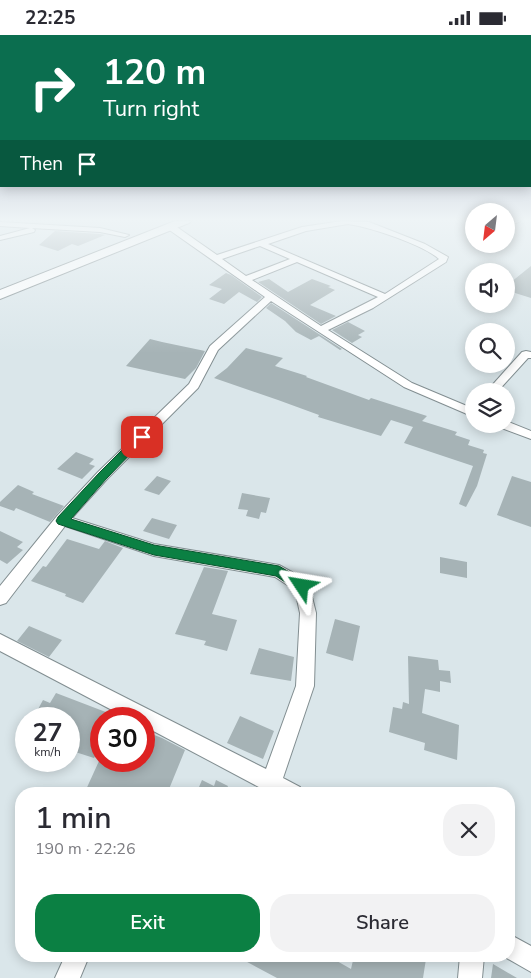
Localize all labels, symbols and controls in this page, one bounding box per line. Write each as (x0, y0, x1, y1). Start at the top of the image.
text: 22:25 (25, 5, 75, 31)
text: 120 m (103, 49, 206, 96)
icon: right (20, 55, 85, 120)
text: Turn right (103, 94, 199, 124)
icon: arrive (73, 150, 101, 178)
text: Then (20, 151, 63, 177)
north arrow (465, 203, 515, 253)
map controls (465, 203, 515, 433)
button: sound (465, 263, 515, 313)
button: search (465, 323, 515, 373)
button: layers (465, 383, 515, 433)
pin (121, 416, 163, 458)
icon: arrive (128, 423, 156, 451)
position arrow (275, 559, 327, 611)
speed limit sign: 30 (90, 707, 155, 772)
text: 27 (32, 716, 63, 750)
text: km/h (34, 744, 61, 760)
text: 1 min (35, 798, 111, 839)
button: close (443, 804, 495, 856)
text: 190 m · 22:26 (35, 838, 136, 860)
button: Exit (35, 894, 260, 952)
button: Share (270, 894, 495, 952)

